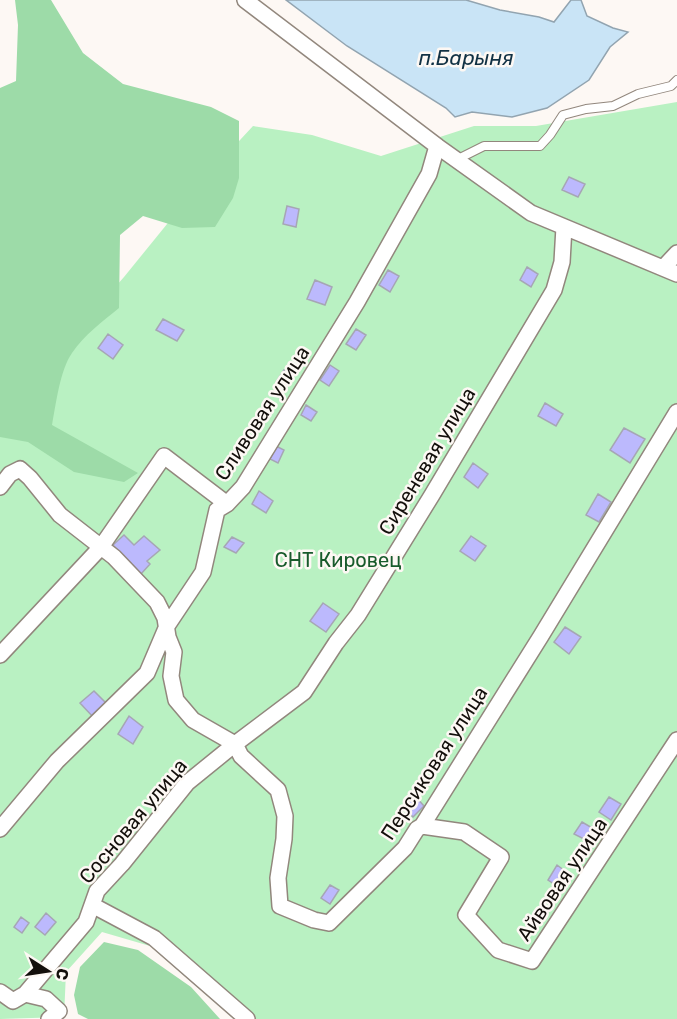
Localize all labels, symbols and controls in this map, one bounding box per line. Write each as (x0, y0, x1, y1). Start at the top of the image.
water label: п.Барыня (419, 45, 513, 70)
street label: Сливовая улица (210, 341, 314, 485)
street label: Сиреневая улица (374, 383, 480, 539)
park label: СНТ Кировец (274, 548, 402, 572)
street label: Персиковая улица (375, 682, 493, 844)
street label: Сосновая улица (74, 754, 192, 888)
street label: Айвовая улица (512, 813, 612, 945)
north arrow (18, 941, 78, 1001)
text: С (52, 967, 73, 981)

